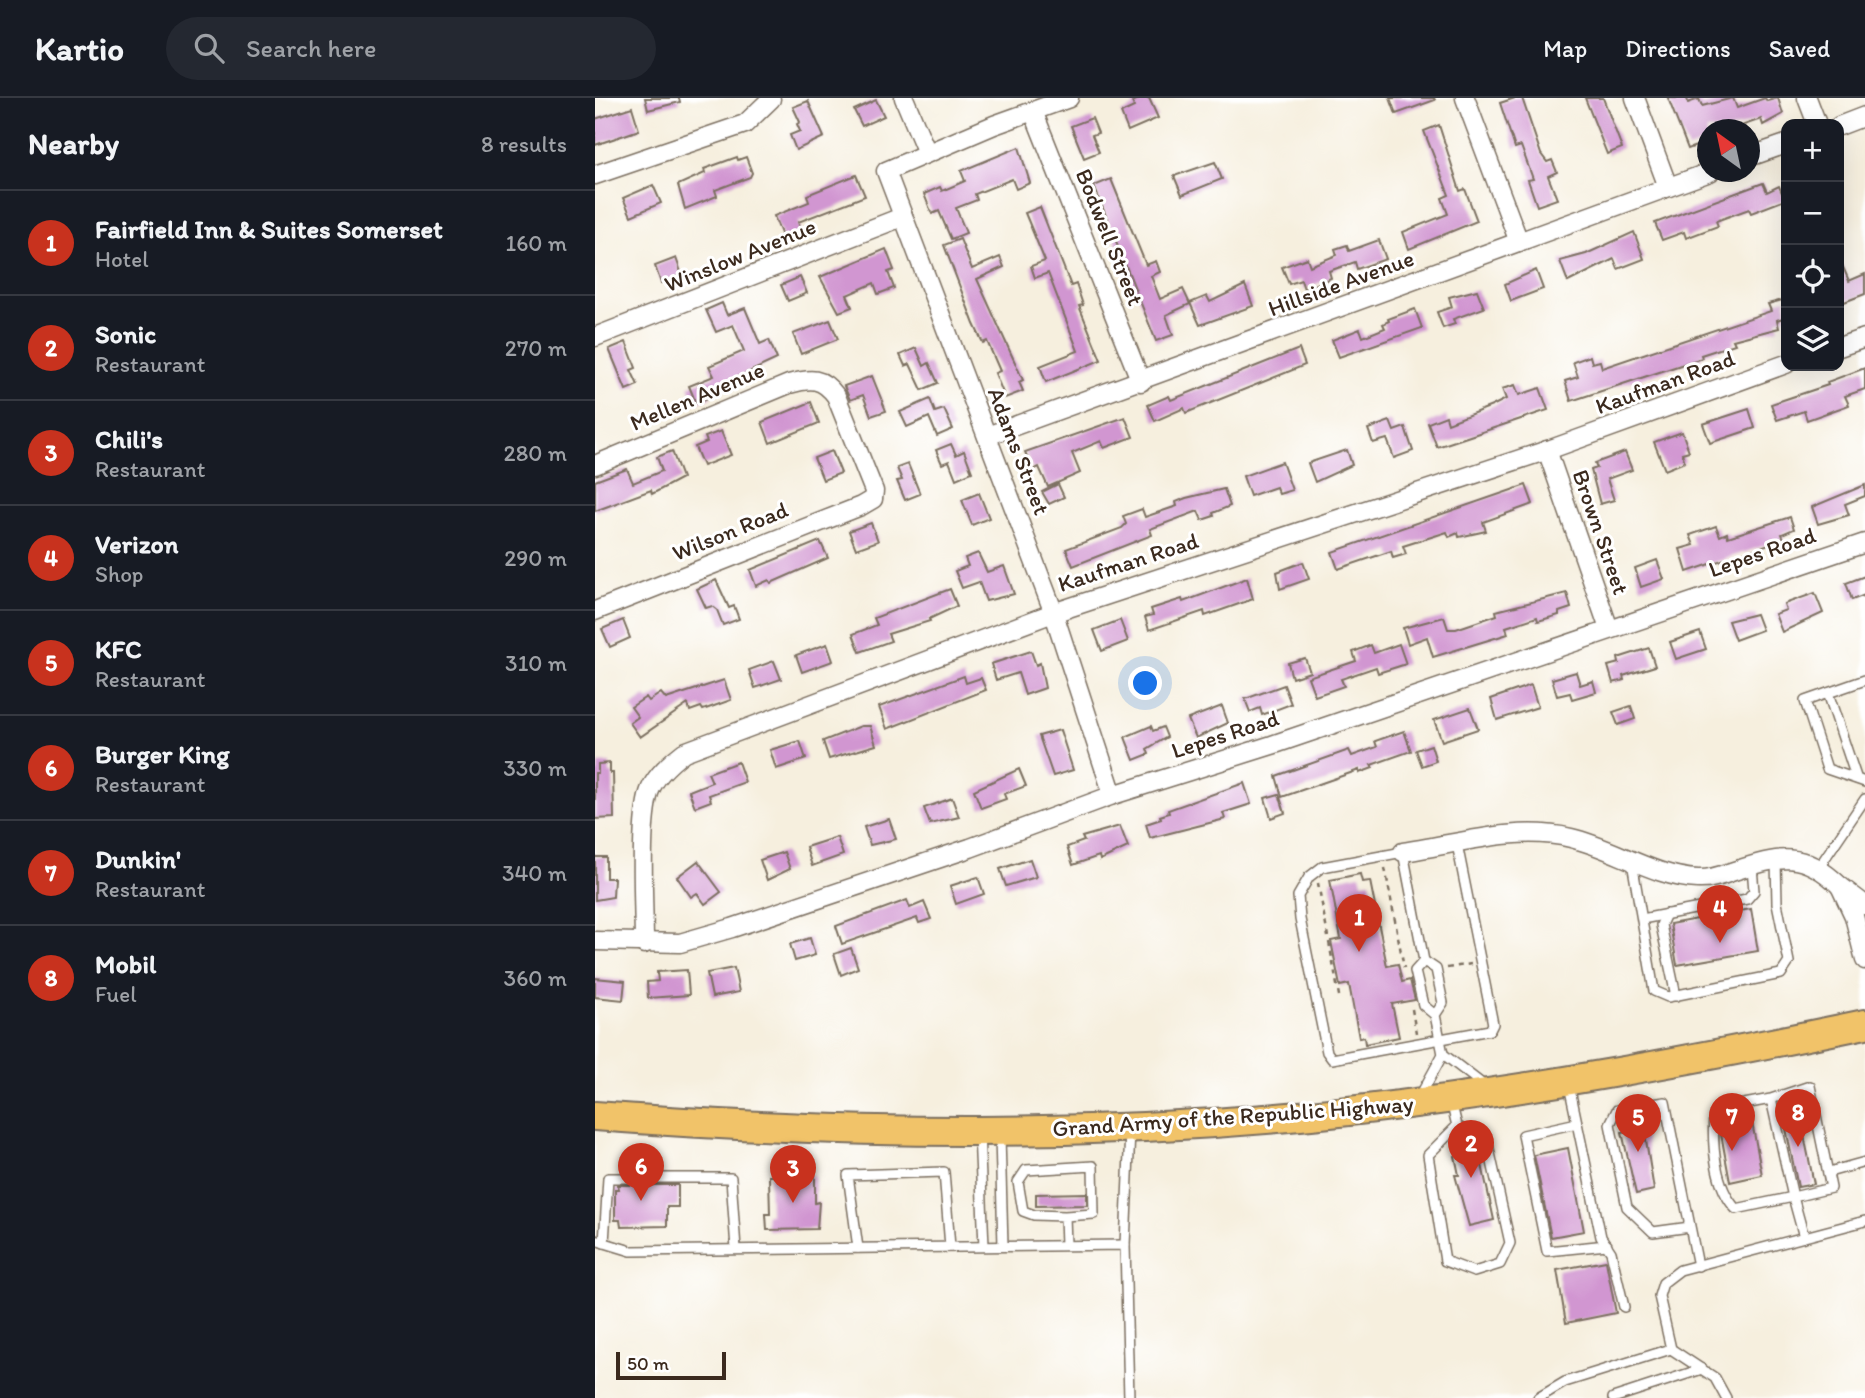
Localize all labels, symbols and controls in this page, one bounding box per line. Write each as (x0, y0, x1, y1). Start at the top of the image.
search box (166, 17, 656, 80)
text: Kartio (35, 29, 124, 68)
icon: search (190, 29, 228, 67)
text: Search here (246, 32, 376, 64)
text: Map (1543, 34, 1587, 63)
text: Directions (1625, 34, 1731, 63)
text: Saved (1769, 34, 1830, 63)
north arrow (1697, 119, 1760, 182)
map controls (1781, 119, 1844, 371)
button: + (1781, 119, 1844, 182)
text: Nearby (28, 125, 119, 162)
text: 8 results (481, 130, 567, 158)
street label: Bodwell Street (1070, 164, 1150, 310)
button: − (1781, 182, 1844, 245)
street label: Winslow Avenue (660, 212, 820, 298)
text: Fairfield Inn & Suites Somerset (95, 213, 443, 245)
text: 1 (46, 229, 56, 257)
text: 160 m (505, 229, 567, 257)
street label: Hillside Avenue (1264, 244, 1418, 322)
text: Hotel (95, 245, 149, 273)
button: locate (1781, 245, 1844, 308)
button: layers (1781, 308, 1844, 371)
text: Sonic (95, 318, 156, 350)
text: 2 (45, 334, 57, 362)
text: 270 m (505, 334, 567, 362)
street label: Kaufman Road (1592, 344, 1739, 420)
text: Restaurant (95, 350, 205, 378)
street label: Mellen Avenue (626, 355, 768, 437)
street label: Adams Street (982, 383, 1056, 519)
text: Chili's (95, 423, 163, 455)
text: 3 (45, 439, 57, 467)
text: 280 m (504, 439, 567, 467)
text: Restaurant (95, 455, 205, 483)
street label: Brown Street (1567, 466, 1636, 599)
street label: Wilson Road (668, 495, 792, 567)
street label: Lepes Road (1705, 520, 1820, 583)
street label: Kaufman Road (1054, 526, 1202, 598)
text: Verizon (95, 528, 178, 560)
text: 4 (44, 544, 58, 572)
text: 290 m (504, 544, 567, 572)
text: Shop (95, 560, 143, 588)
text: KFC (95, 633, 142, 665)
text: 5 (45, 649, 57, 677)
text: 310 m (505, 649, 567, 677)
text: Restaurant (95, 665, 205, 693)
your location (1128, 666, 1162, 700)
street label: Lepes Road (1168, 703, 1283, 765)
text: Burger King (95, 738, 229, 770)
text: 6 (45, 754, 57, 782)
text: 330 m (503, 754, 567, 782)
text: Restaurant (95, 770, 205, 798)
text: Dunkin' (95, 843, 181, 875)
text: 7 (45, 859, 57, 887)
text: 340 m (502, 859, 567, 887)
text: Restaurant (95, 875, 205, 903)
pin: 4 (1697, 885, 1743, 943)
pin: 1 (1336, 894, 1382, 952)
text: Mobil (95, 948, 156, 980)
text: 8 (45, 964, 57, 992)
text: 360 m (504, 964, 567, 992)
text: Fuel (95, 980, 137, 1008)
street label: Grand Army of the Republic Highway (1051, 1089, 1415, 1143)
pin: 8 (1775, 1089, 1821, 1147)
pin: 7 (1709, 1093, 1755, 1151)
pin: 5 (1615, 1094, 1661, 1152)
pin: 2 (1448, 1120, 1494, 1178)
pin: 6 (618, 1143, 664, 1201)
pin: 3 (770, 1145, 816, 1203)
scale bar (616, 1349, 726, 1381)
text: 50 m (627, 1352, 669, 1375)

